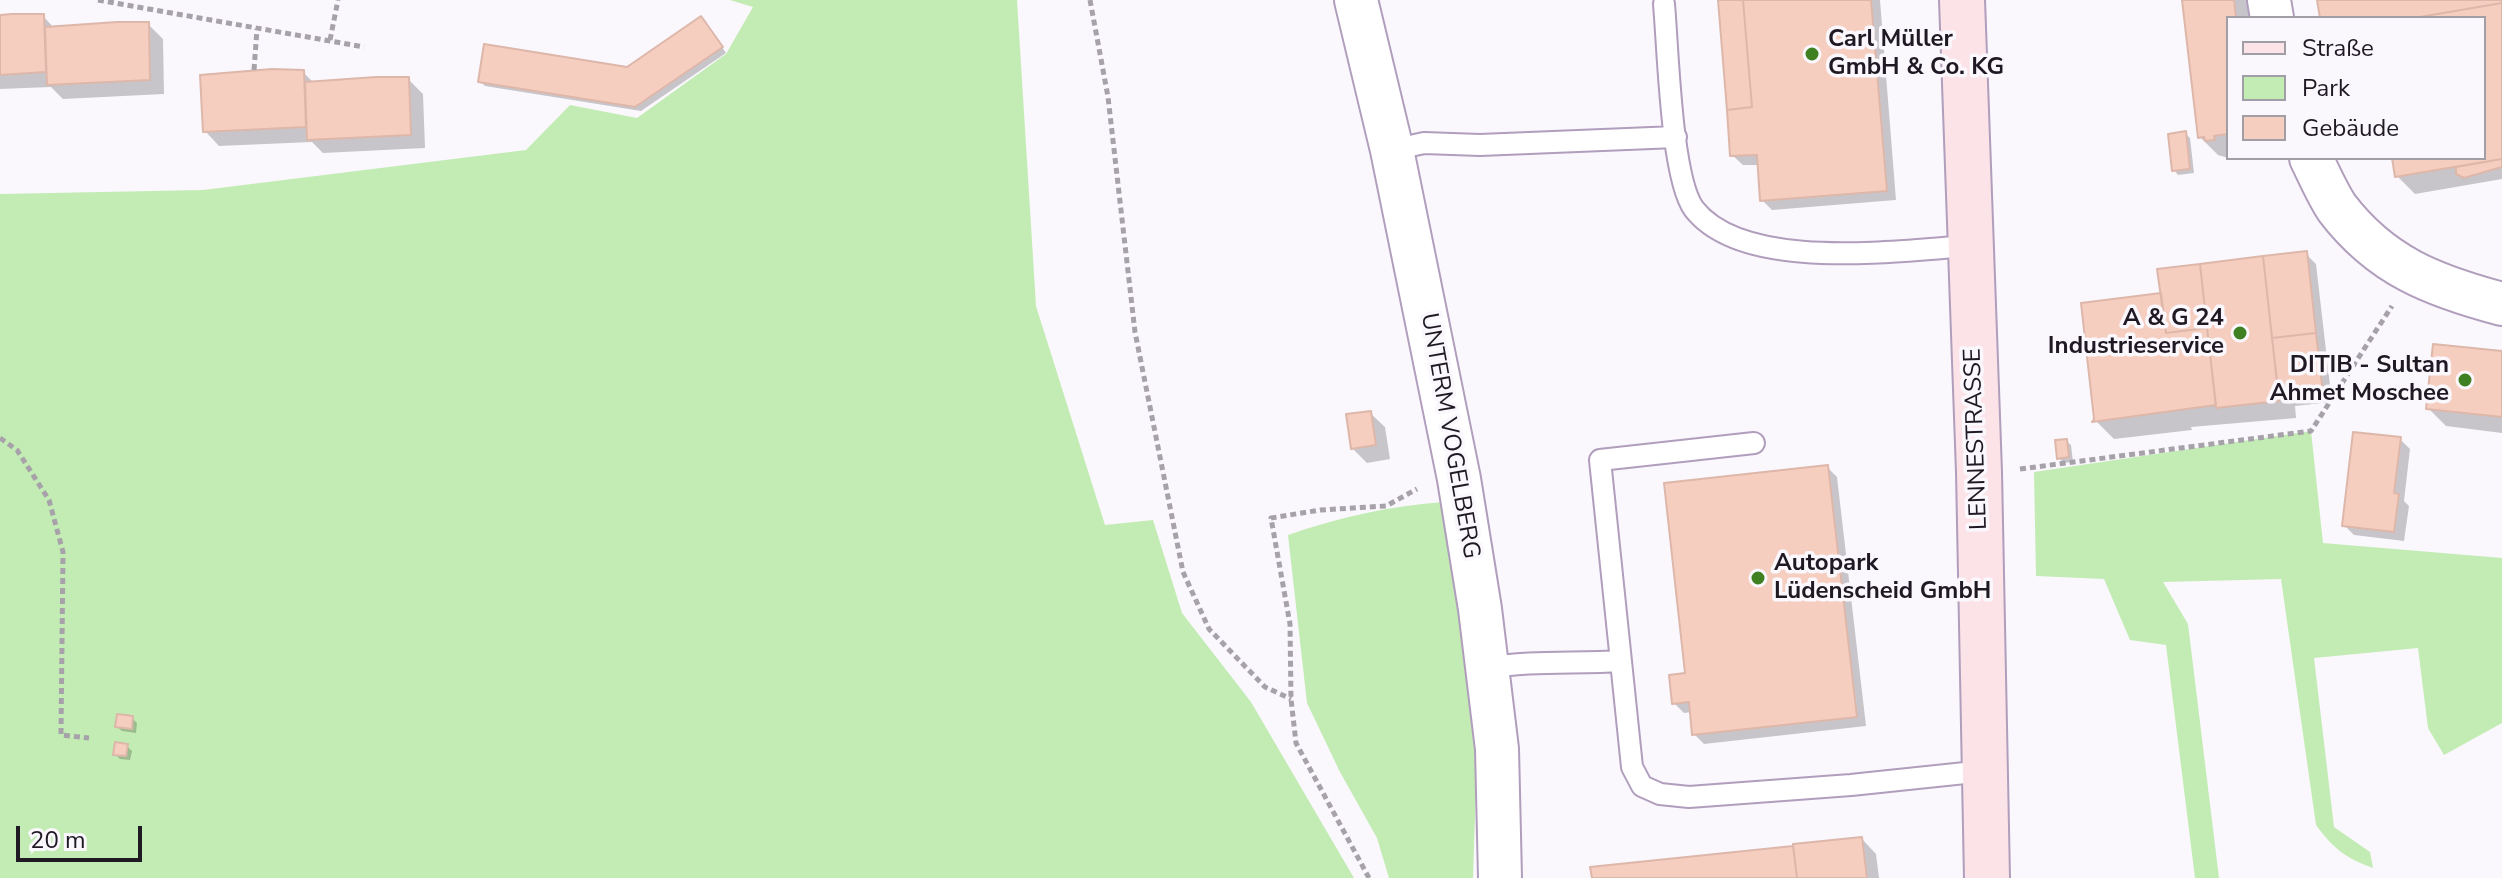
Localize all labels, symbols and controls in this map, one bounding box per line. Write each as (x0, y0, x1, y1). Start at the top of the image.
legend (2226, 16, 2486, 160)
place label: Carl Müller GmbH & Co. KG (1828, 26, 2004, 82)
text: Straße (2302, 32, 2374, 64)
marker: Carl Müller GmbH & Co. KG (1803, 45, 1821, 63)
text: Park (2302, 72, 2350, 104)
text: Gebäude (2302, 112, 2399, 144)
place label: A & G 24 Industrieservice (2048, 305, 2224, 361)
street label: UNTERM VOGELBERG (1413, 311, 1485, 561)
marker: A & G 24 Industrieservice (2231, 324, 2249, 342)
street label: LENNESTRASSE (1959, 348, 1995, 530)
place label: DITIB - Sultan Ahmet Moschee (2270, 352, 2449, 408)
marker: DITIB - Sultan Ahmet Moschee (2456, 371, 2474, 389)
place label: Autopark Lüdenscheid GmbH (1774, 550, 1991, 606)
marker: Autopark Lüdenscheid GmbH (1749, 569, 1767, 587)
scale bar (20, 810, 146, 860)
text: 20 m (30, 824, 86, 856)

